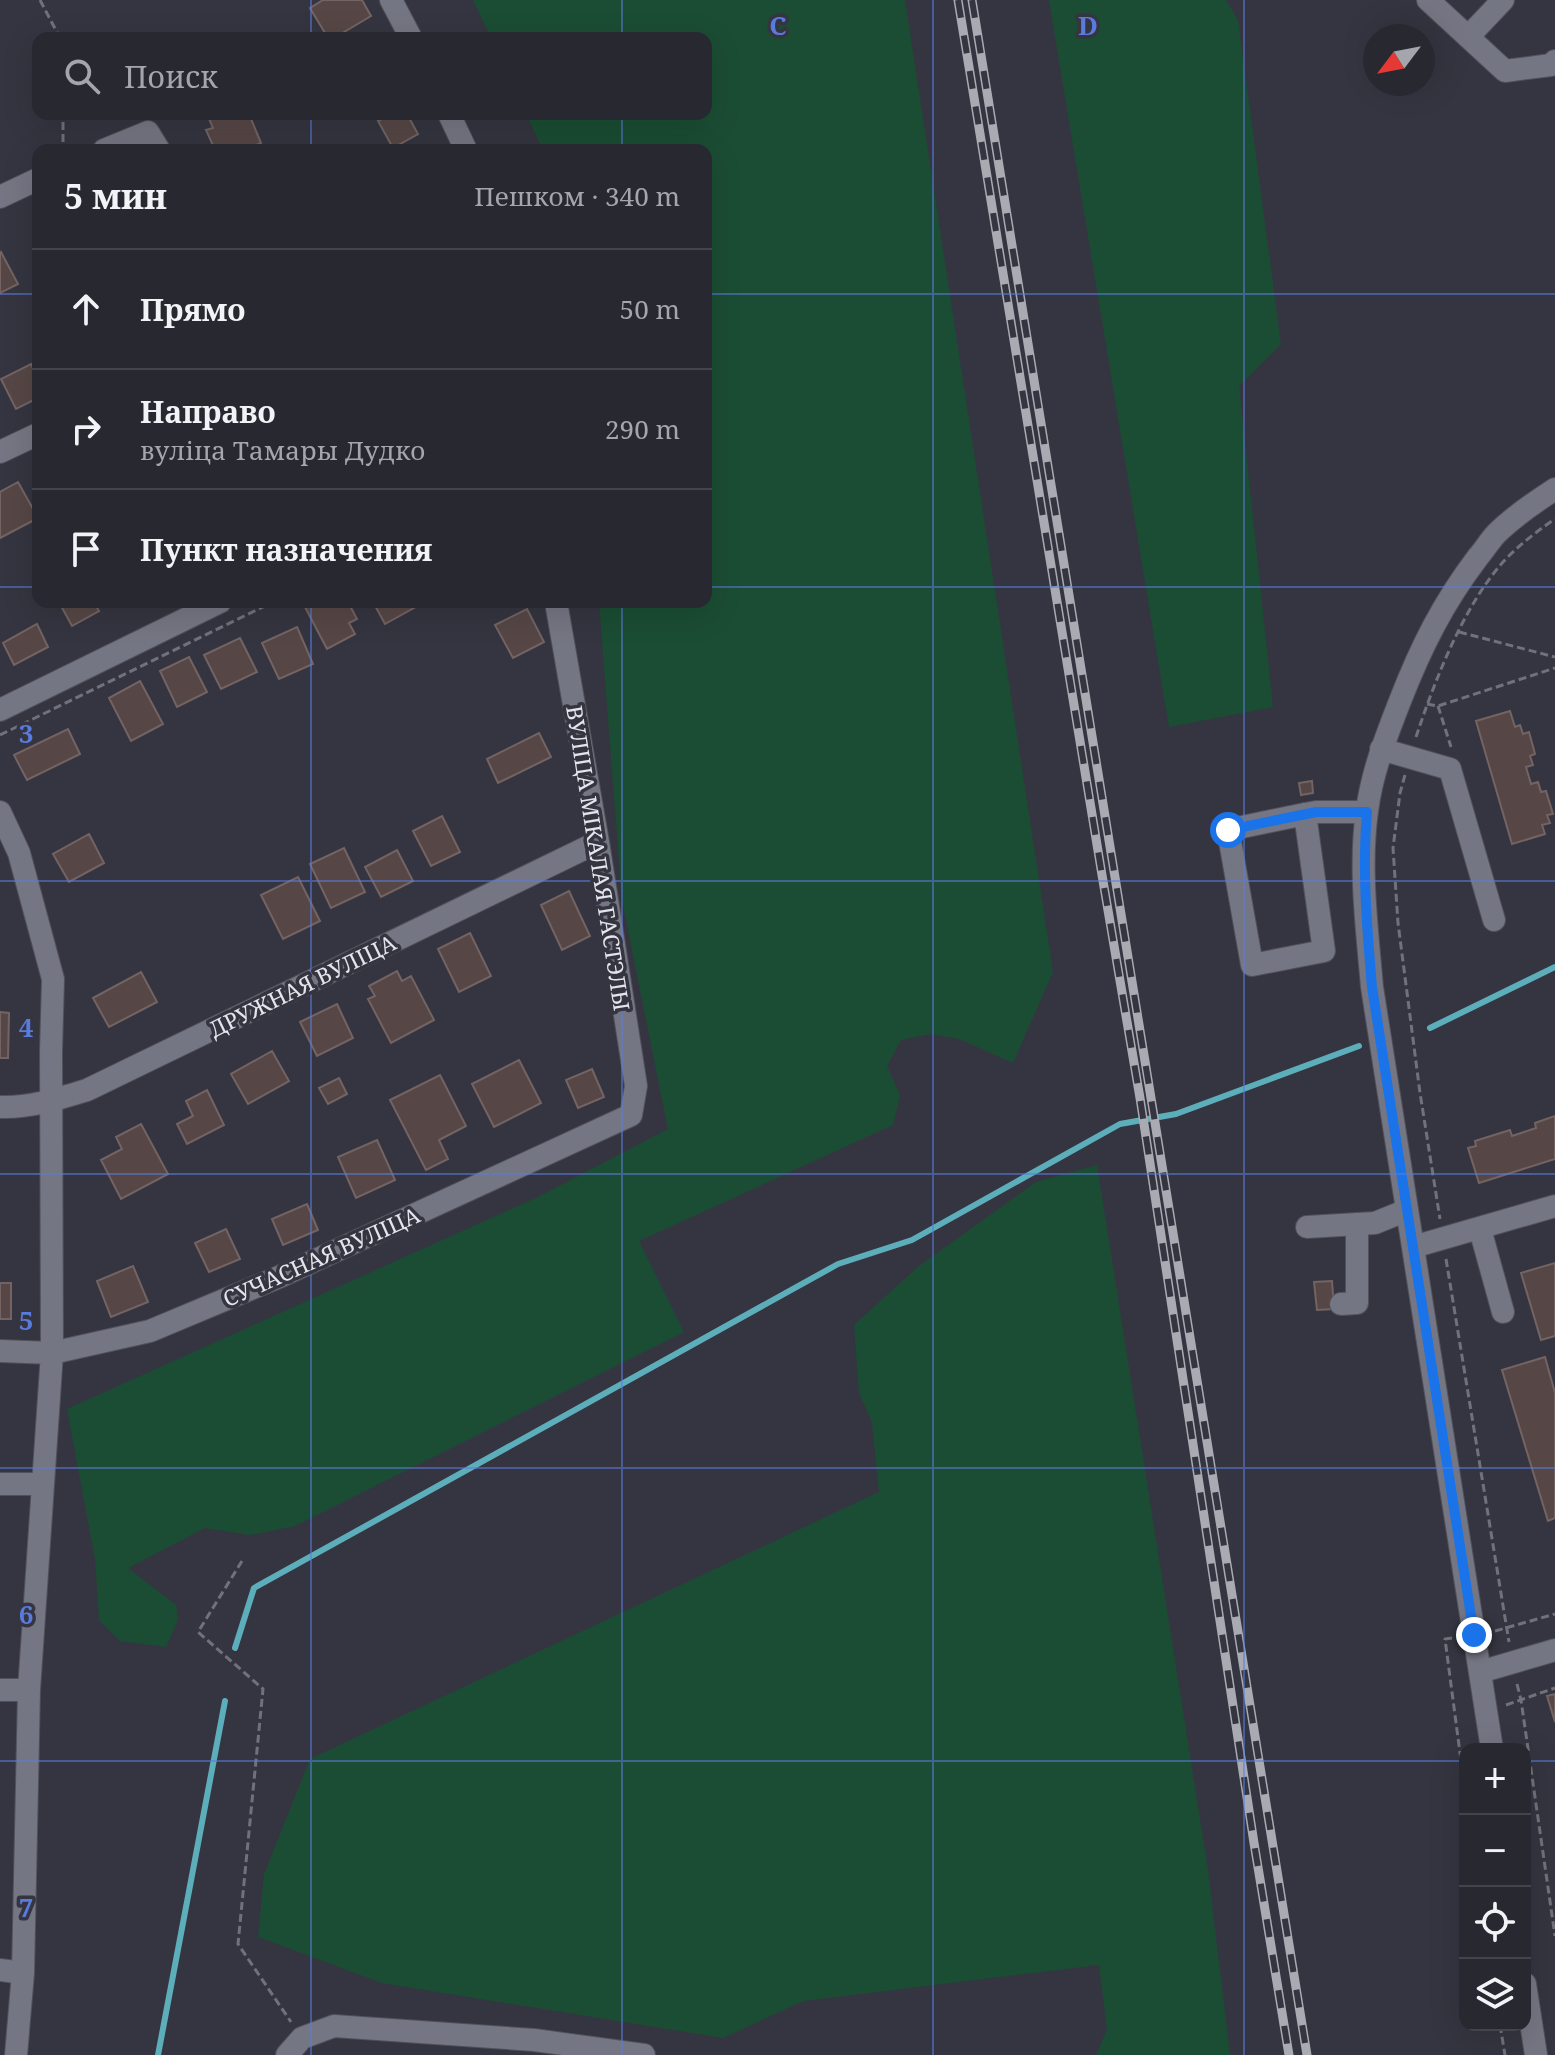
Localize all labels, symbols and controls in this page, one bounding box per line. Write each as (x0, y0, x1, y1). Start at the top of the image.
text: C (769, 7, 787, 43)
text: D (1078, 7, 1098, 43)
north arrow (1363, 24, 1435, 96)
search box (32, 32, 712, 120)
icon: search (60, 54, 104, 98)
text: Поиск (124, 56, 218, 97)
text: 5 мин (64, 173, 167, 219)
text: Пешком · 340 m (474, 178, 680, 214)
icon: ahead (64, 287, 108, 331)
text: Прямо (140, 289, 246, 330)
text: 50 m (620, 291, 680, 327)
text: Направо (140, 391, 276, 432)
icon: right (64, 407, 108, 451)
text: 290 m (605, 411, 680, 447)
text: вуліца Тамары Дудко (140, 432, 425, 468)
icon: arrive (64, 527, 108, 571)
text: Пункт назначения (140, 529, 432, 570)
street label: ВУЛІЦА МІКАЛАЯ ГАСТЭЛЫ (560, 703, 638, 1013)
text: 3 (19, 715, 33, 751)
route start (1210, 812, 1246, 848)
street label: ДРУЖНАЯ ВУЛІЦА (203, 926, 401, 1043)
text: 4 (19, 1009, 34, 1045)
street label: СУЧАСНАЯ ВУЛІЦА (218, 1199, 425, 1313)
text: 5 (19, 1302, 33, 1338)
text: 6 (19, 1596, 33, 1632)
route end (1456, 1617, 1492, 1653)
map controls (1459, 1743, 1531, 2031)
button: + (1459, 1743, 1531, 1815)
button: − (1459, 1815, 1531, 1887)
button: locate (1459, 1887, 1531, 1959)
text: 7 (19, 1889, 33, 1925)
button: layers (1459, 1959, 1531, 2031)

